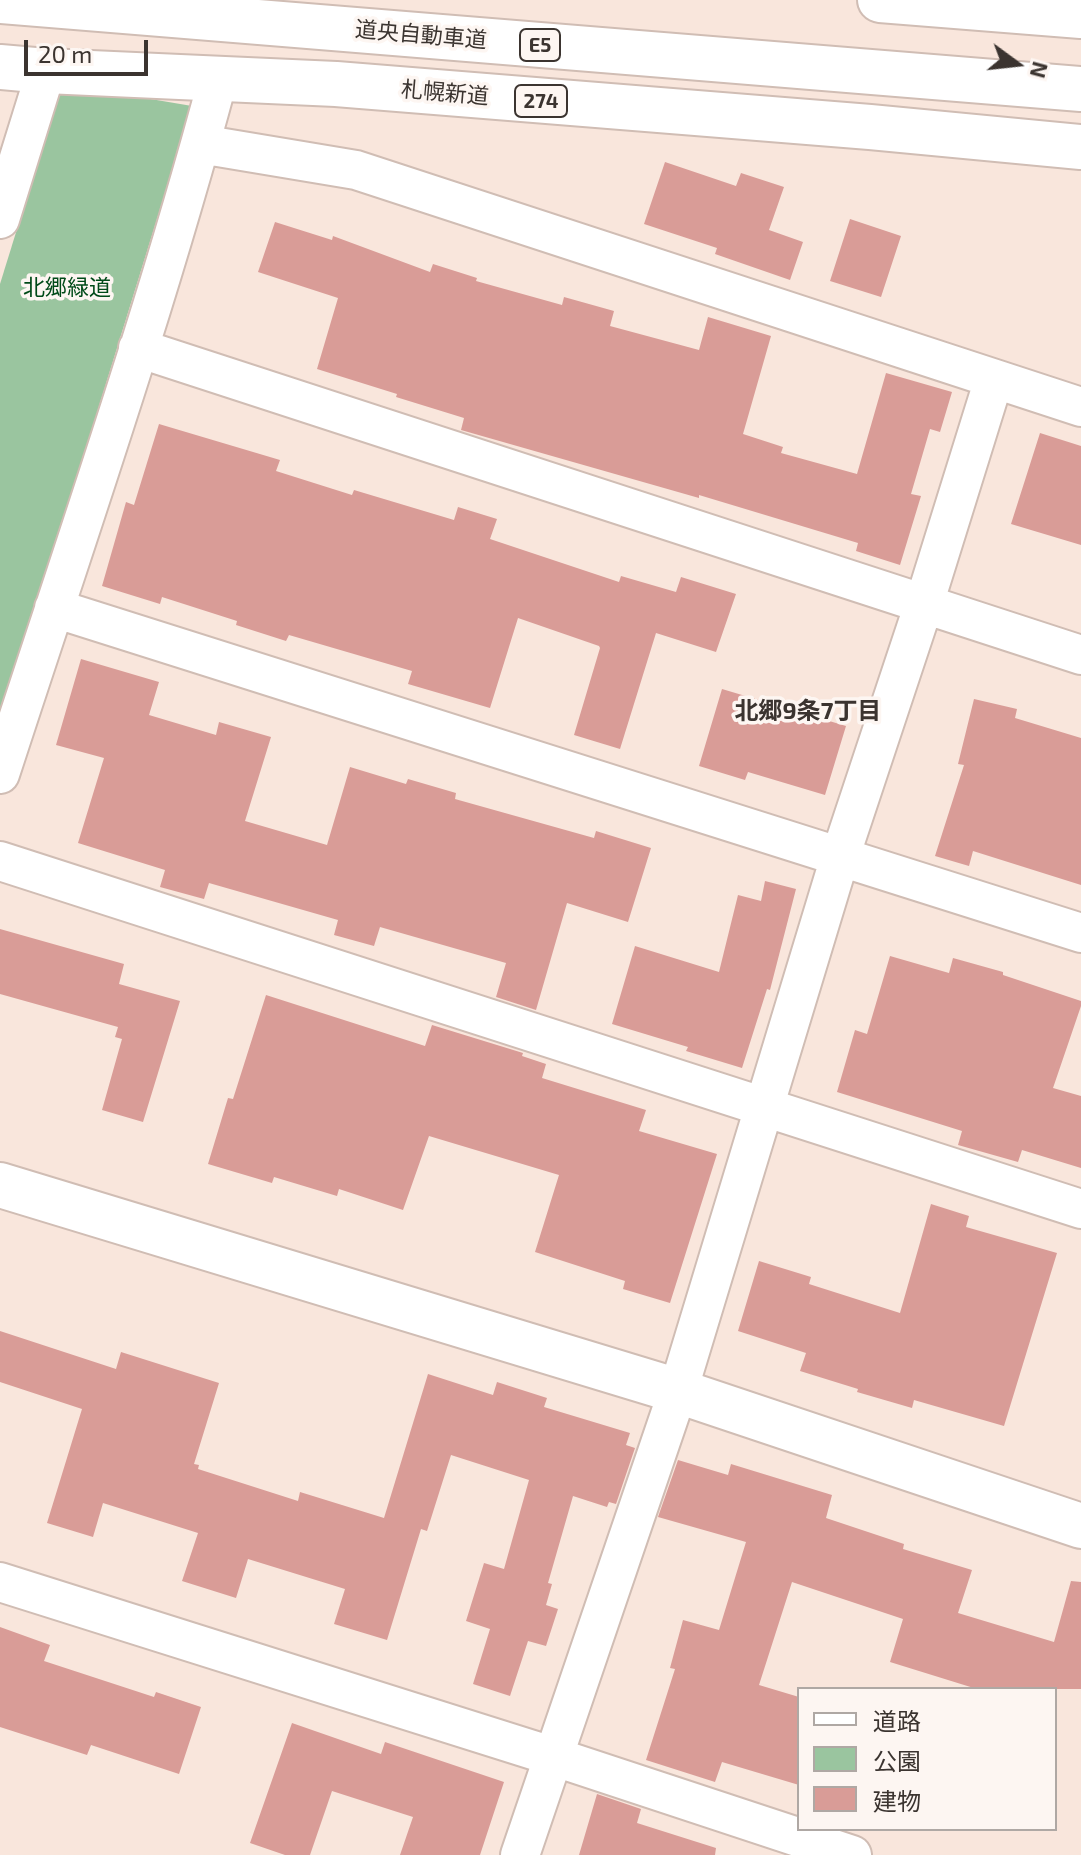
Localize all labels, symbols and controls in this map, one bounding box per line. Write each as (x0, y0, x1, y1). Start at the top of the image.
street label: 道央自動車道 (354, 16, 488, 54)
scale bar (28, 24, 152, 74)
north arrow (977, 24, 1057, 104)
road number: E5 (520, 29, 560, 61)
text: 20 m (38, 39, 92, 68)
text: N (1026, 59, 1055, 81)
street label: 札幌新道 (400, 76, 490, 110)
road number: 274 (515, 85, 567, 117)
park label: 北郷緑道 (23, 275, 111, 301)
district label: 北郷9条7丁目 (735, 697, 881, 725)
legend (797, 1687, 1057, 1831)
text: 道路 (873, 1706, 921, 1735)
text: 公園 (873, 1746, 921, 1775)
text: 建物 (873, 1786, 921, 1815)

